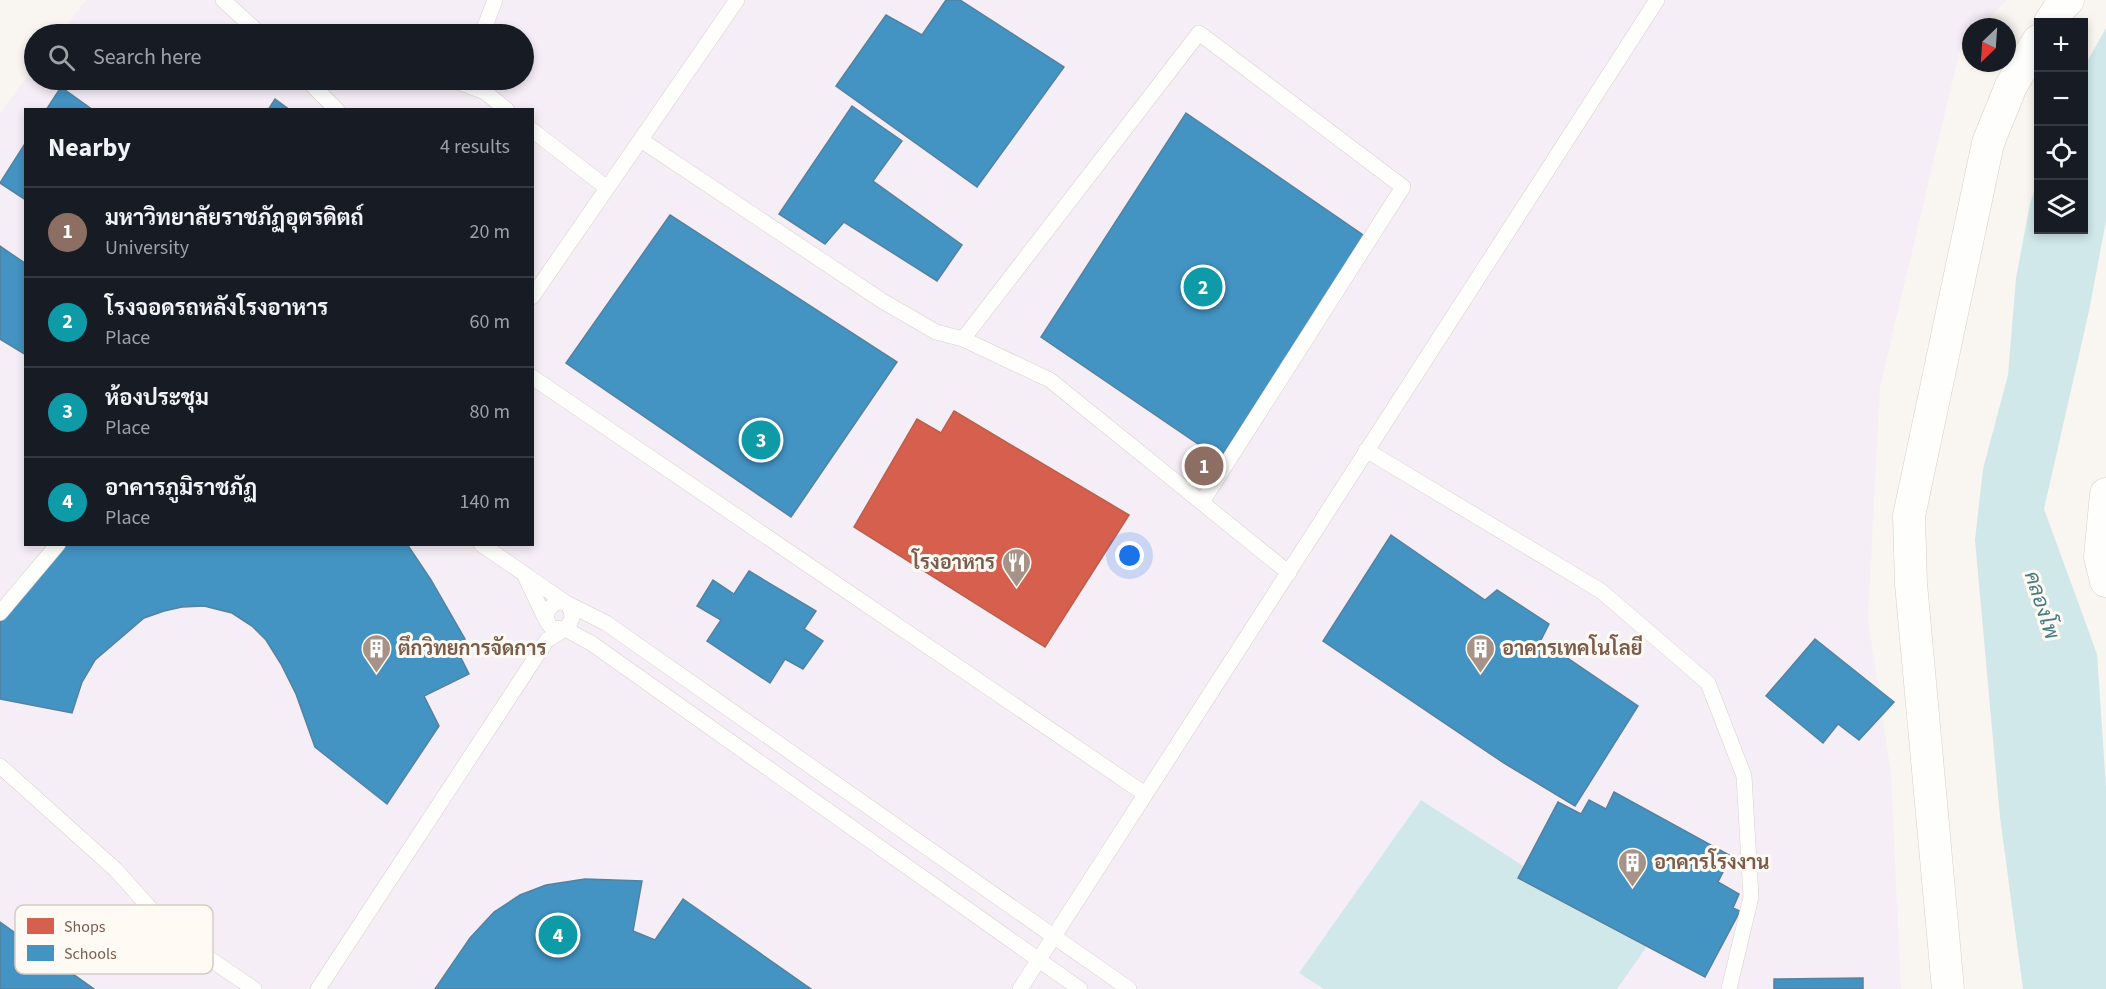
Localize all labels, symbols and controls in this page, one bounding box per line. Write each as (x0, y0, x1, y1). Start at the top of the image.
north arrow (1962, 18, 2016, 72)
map controls (2034, 18, 2088, 234)
button: + (2034, 18, 2088, 72)
search box (24, 24, 534, 90)
icon: search (45, 41, 78, 74)
text: Search here (93, 41, 201, 73)
button: − (2034, 72, 2088, 126)
button: locate (2034, 126, 2088, 180)
text: Nearby (48, 129, 131, 166)
text: 4 results (440, 133, 510, 161)
button: layers (2034, 180, 2088, 234)
text: มหาวิทยาลัยราชภัฏอุตรดิตถ์ (105, 202, 364, 234)
text: 1 (62, 218, 73, 246)
text: 20 m (470, 218, 510, 246)
text: University (105, 234, 189, 262)
pin: 2 (1184, 264, 1222, 310)
text: โรงจอดรถหลังโรงอาหาร (105, 292, 328, 324)
text: 2 (62, 308, 73, 336)
text: 60 m (470, 308, 510, 336)
text: Place (105, 324, 150, 352)
text: ห้องประชุม (105, 382, 209, 414)
text: 3 (62, 398, 73, 426)
text: 80 m (470, 398, 510, 426)
text: Place (105, 414, 150, 442)
pin: 3 (742, 418, 780, 462)
pin: 1 (1184, 444, 1224, 488)
text: อาคารภูมิราชภัฏ (105, 472, 257, 504)
text: 4 (62, 488, 73, 516)
text: 140 m (460, 488, 510, 516)
text: Place (105, 504, 150, 532)
your location (1115, 541, 1144, 570)
restaurant icon: โรงอาหาร (1000, 546, 1032, 588)
place label: โรงอาหาร (911, 548, 995, 577)
water label: คลองโพ (2017, 567, 2067, 643)
building icon: ตึกวิทยการจัดการ (361, 632, 393, 674)
building icon: อาคารเทคโนโลยี (1465, 632, 1497, 674)
place label: อาคารเทคโนโลยี (1502, 634, 1643, 663)
place label: ตึกวิทยการจัดการ (398, 635, 546, 663)
building icon: อาคารโรงงาน (1617, 846, 1649, 888)
place label: อาคารโรงงาน (1654, 848, 1769, 877)
legend (15, 905, 213, 974)
pin: 4 (538, 912, 578, 958)
text: Shops (64, 916, 106, 938)
text: Schools (64, 943, 117, 965)

